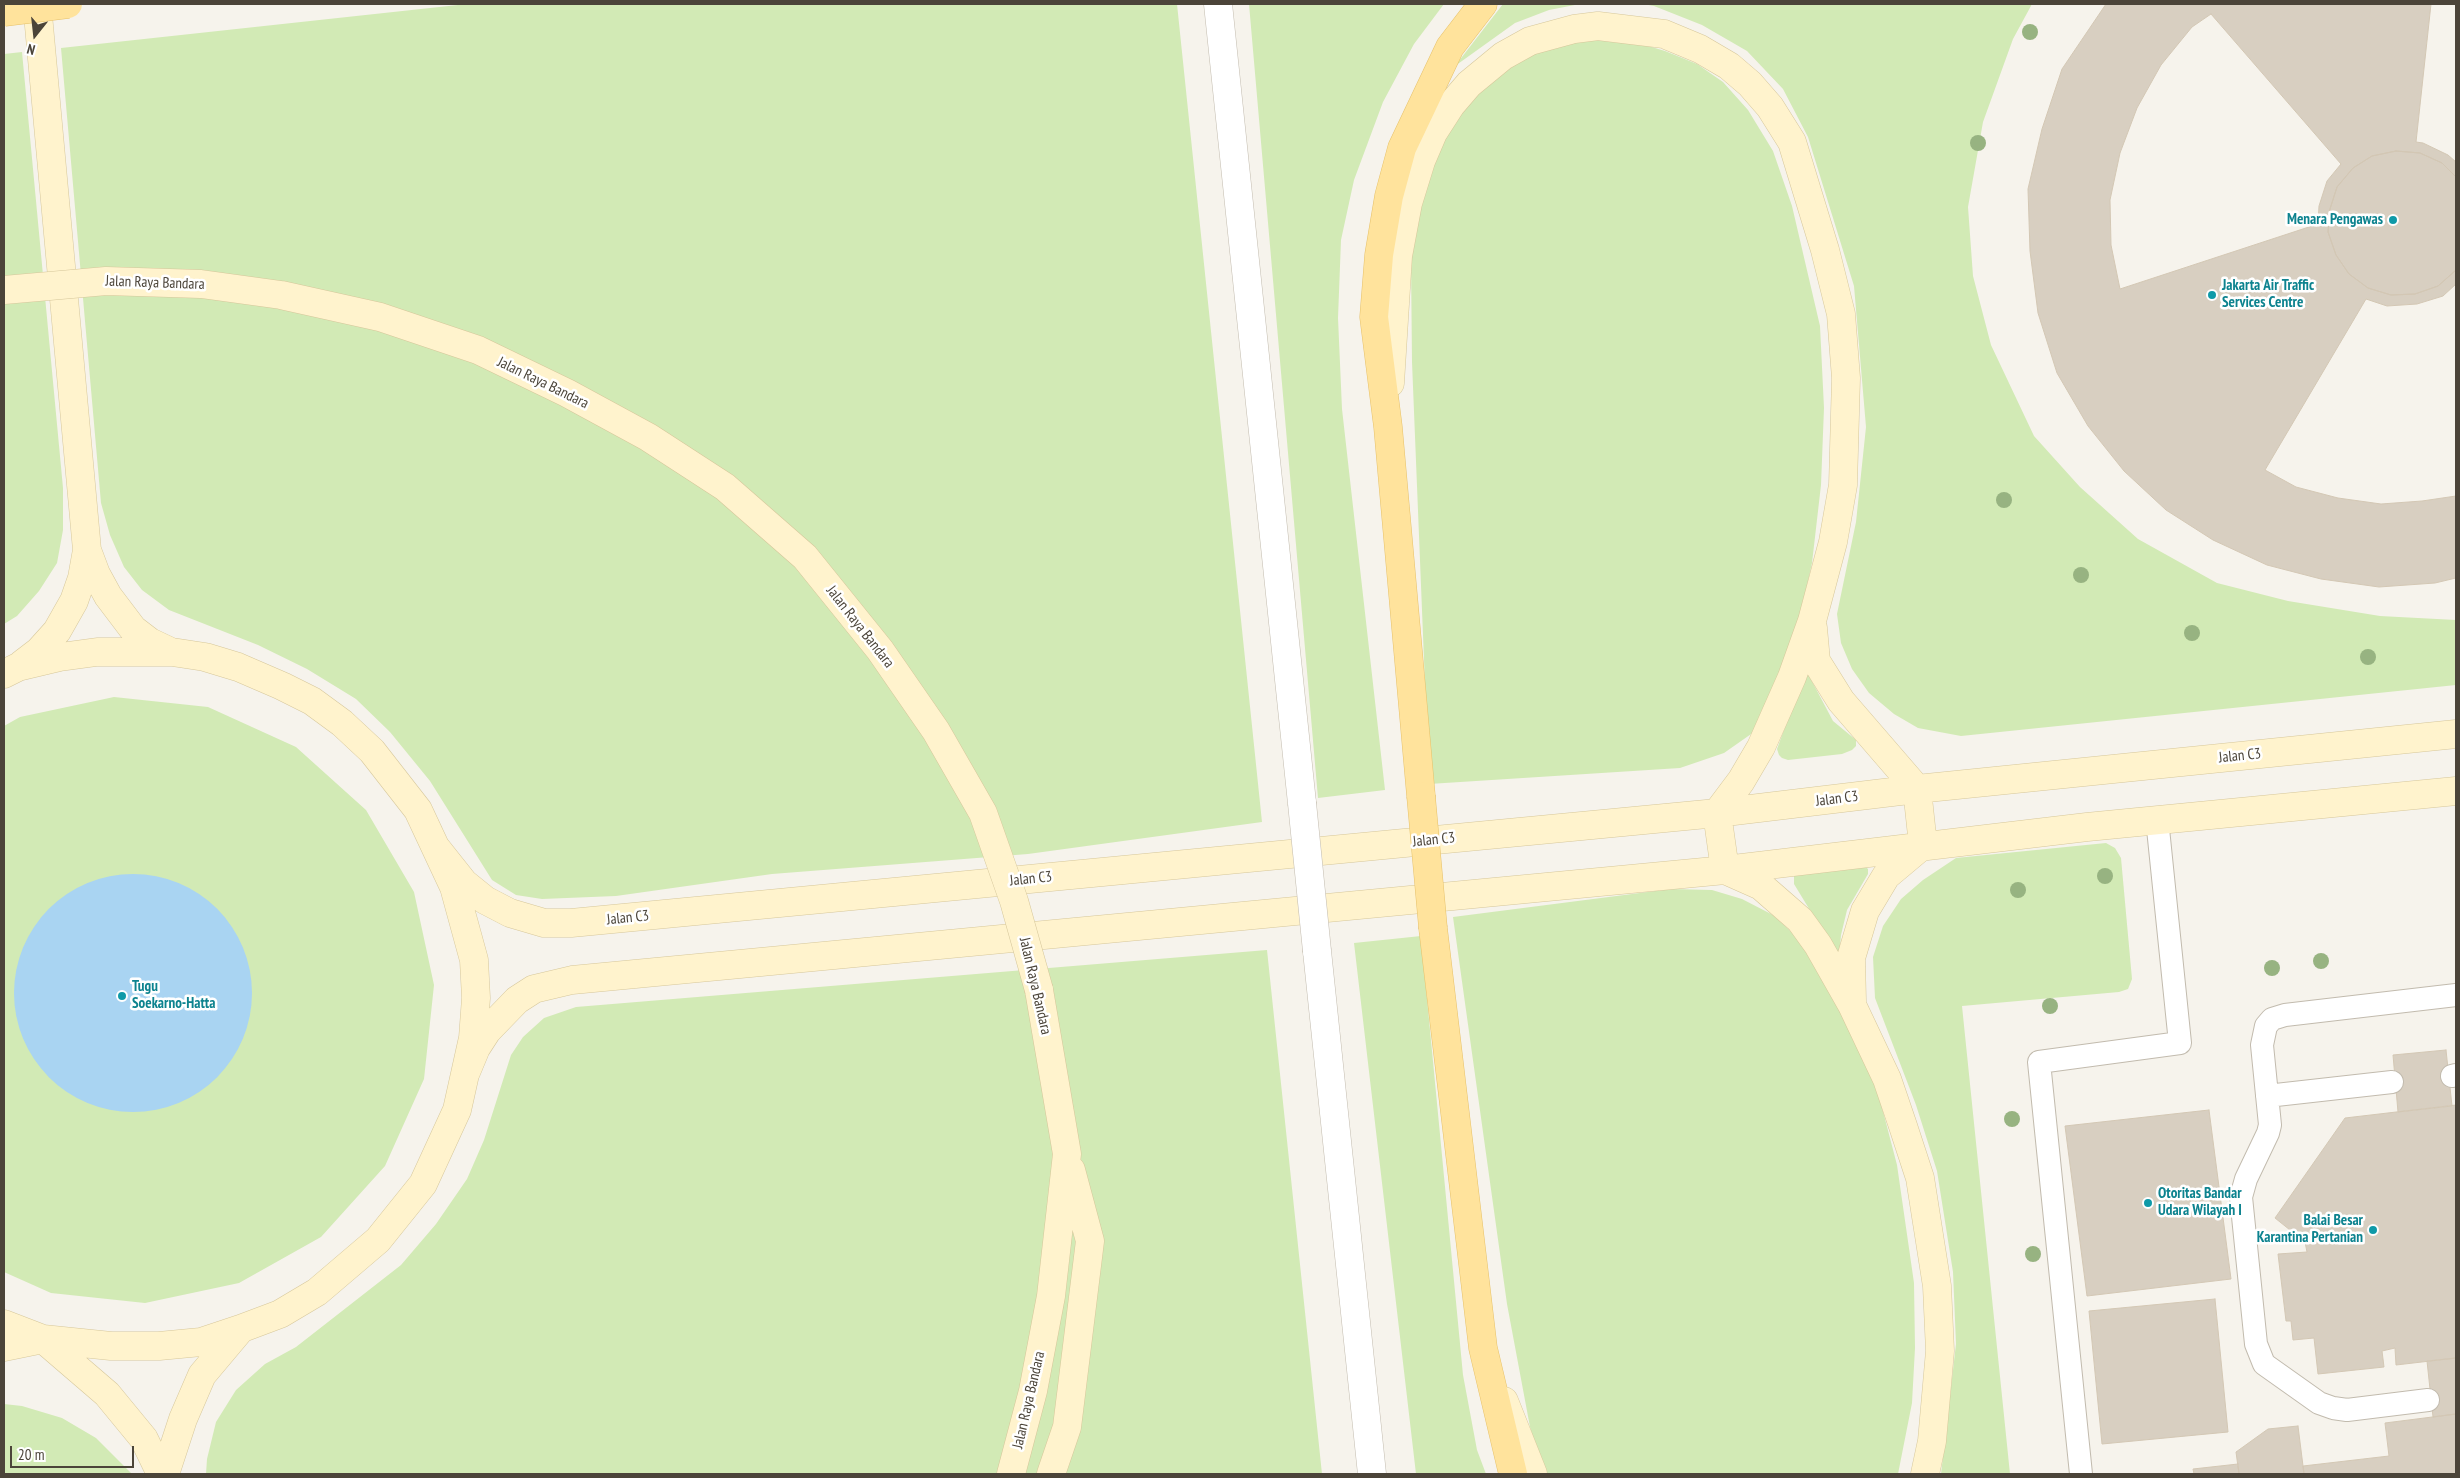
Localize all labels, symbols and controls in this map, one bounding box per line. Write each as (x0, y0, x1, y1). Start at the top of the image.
north arrow (10, 10, 60, 60)
text: N (25, 40, 37, 59)
place label: Menara Pengawas (2287, 211, 2383, 229)
marker: Menara Pengawas (2387, 214, 2399, 226)
street label: Jalan Raya Bandara (105, 272, 205, 294)
place label: Jakarta Air Traffic Services Centre (2222, 277, 2314, 312)
marker: Jakarta Air Traffic Services Centre (2206, 289, 2218, 301)
street label: Jalan Raya Bandara (494, 353, 592, 413)
street label: Jalan Raya Bandara (822, 582, 898, 672)
street label: Jalan C3 (2218, 745, 2262, 767)
street label: Jalan C3 (1815, 787, 1859, 811)
street label: Jalan C3 (1412, 829, 1456, 851)
street label: Jalan C3 (1009, 868, 1053, 890)
street label: Jalan C3 (606, 907, 650, 929)
street label: Jalan Raya Bandara (1015, 936, 1055, 1036)
place label: Tugu Soekarno-Hatta (132, 978, 215, 1013)
marker: Tugu Soekarno-Hatta (116, 990, 128, 1002)
place label: Otoritas Bandar Udara Wilayah I (2158, 1185, 2242, 1220)
marker: Otoritas Bandar Udara Wilayah I (2142, 1197, 2154, 1209)
place label: Balai Besar Karantina Pertanian (2257, 1212, 2363, 1247)
marker: Balai Besar Karantina Pertanian (2367, 1224, 2379, 1236)
street label: Jalan Raya Bandara (1009, 1350, 1049, 1450)
scale bar (12, 1436, 136, 1468)
text: 20 m (18, 1445, 44, 1464)

